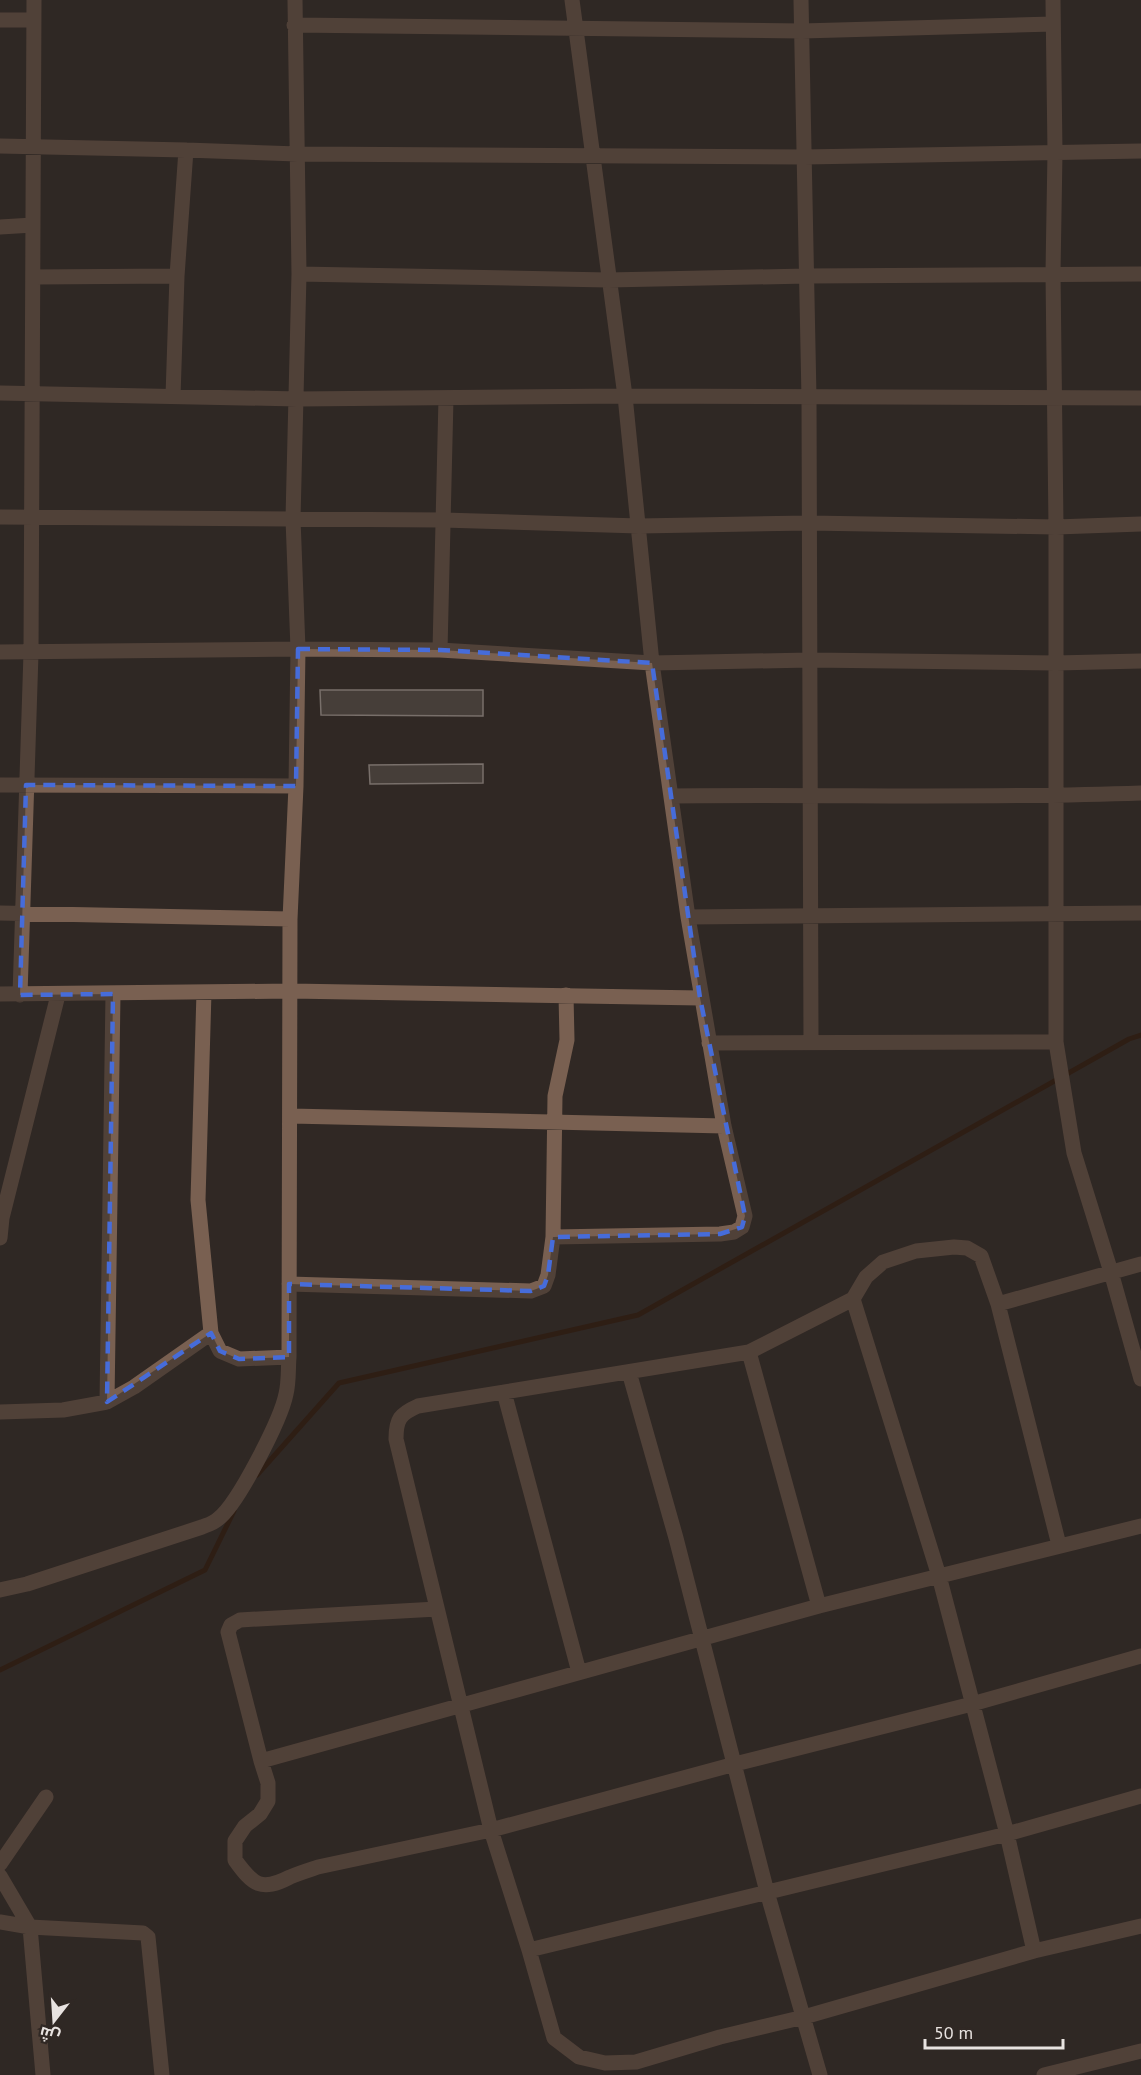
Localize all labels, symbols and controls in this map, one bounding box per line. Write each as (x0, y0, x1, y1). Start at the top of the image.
north arrow (24, 1991, 84, 2051)
scale bar (925, 2012, 1063, 2050)
text: 50 m (934, 2021, 973, 2044)
text: ش (37, 2023, 62, 2048)

